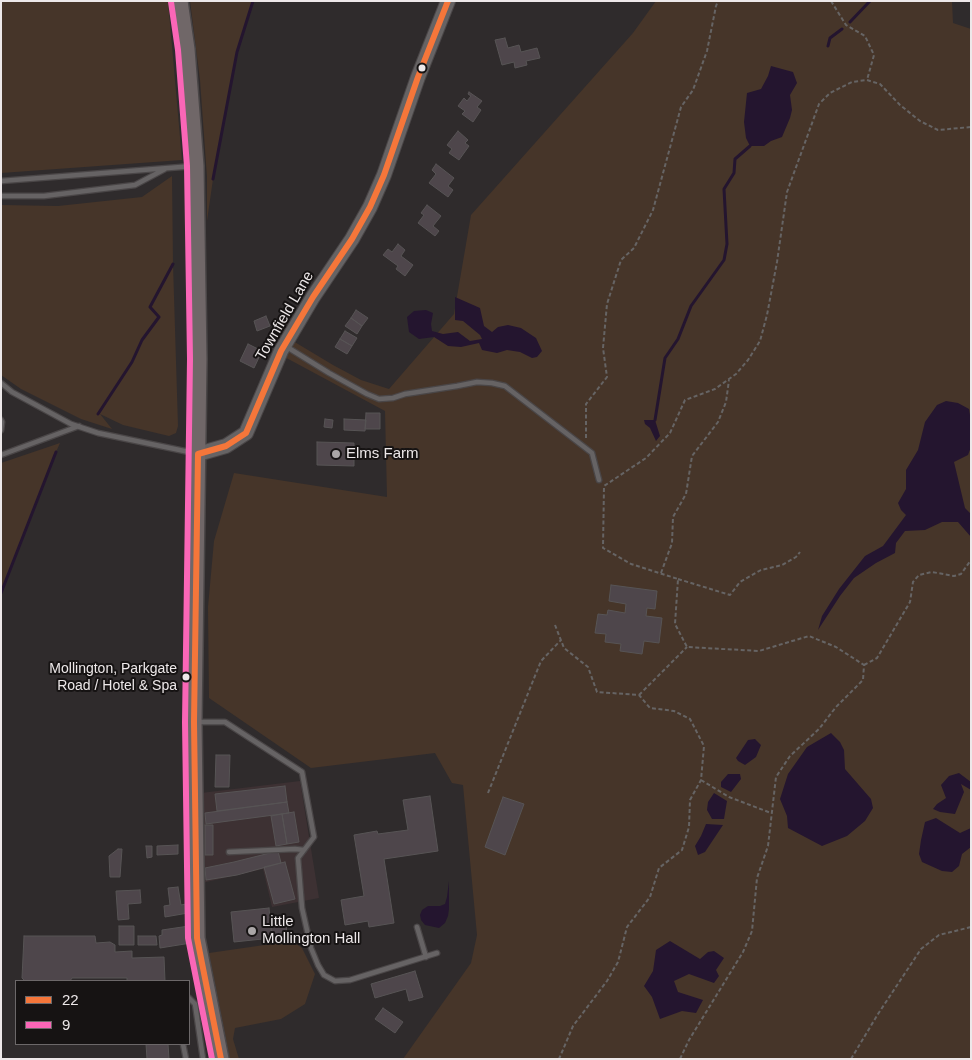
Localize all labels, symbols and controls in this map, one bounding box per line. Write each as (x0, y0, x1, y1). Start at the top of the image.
unlabelled marker (417, 63, 427, 73)
street label: Townfield Lane (252, 268, 318, 364)
place label: Elms Farm (346, 445, 418, 463)
marker: Elms Farm (330, 448, 342, 460)
place label: Mollington, Parkgate Road / Hotel & Spa (49, 661, 177, 694)
marker: Mollington, Parkgate Road / Hotel & Spa (181, 672, 191, 682)
place label: Little Mollington Hall (262, 913, 360, 948)
marker: Little Mollington Hall (246, 925, 258, 937)
legend (15, 980, 190, 1045)
text: 22 (62, 991, 79, 1008)
text: 9 (62, 1016, 70, 1033)

